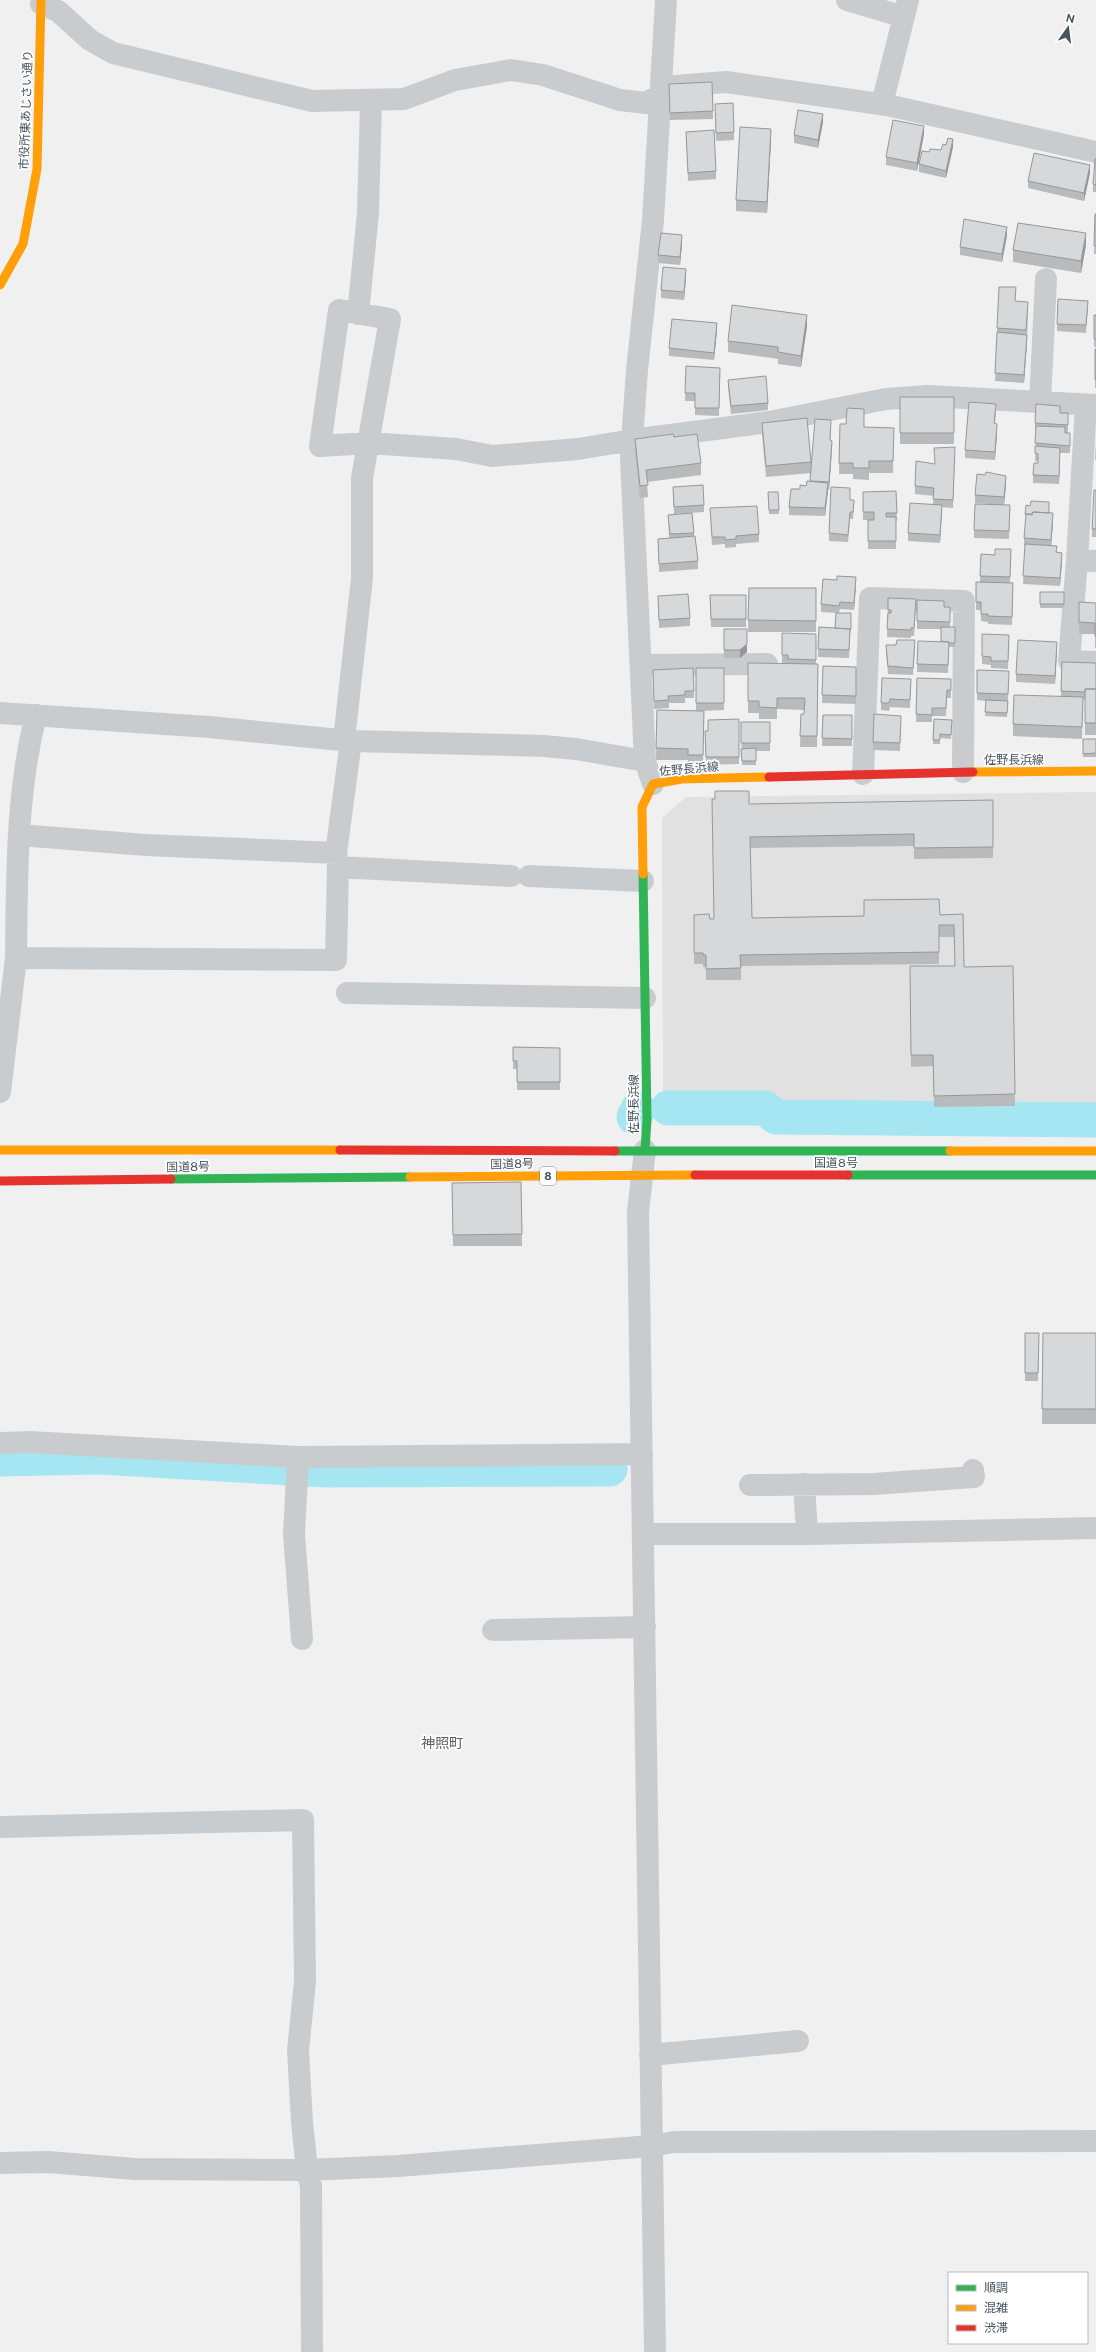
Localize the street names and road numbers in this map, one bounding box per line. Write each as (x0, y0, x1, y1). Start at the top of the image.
street label: 市役所東あじさい通り (17, 50, 35, 170)
street label: 佐野長浜線 (984, 753, 1044, 767)
street label: 佐野長浜線 (658, 759, 720, 779)
street label: 佐野長浜線 (627, 1074, 641, 1134)
street label: 国道8号 (814, 1156, 858, 1170)
street label: 国道8号 (490, 1157, 534, 1171)
street label: 国道8号 (166, 1160, 210, 1174)
road number: 8 (540, 1167, 556, 1185)

